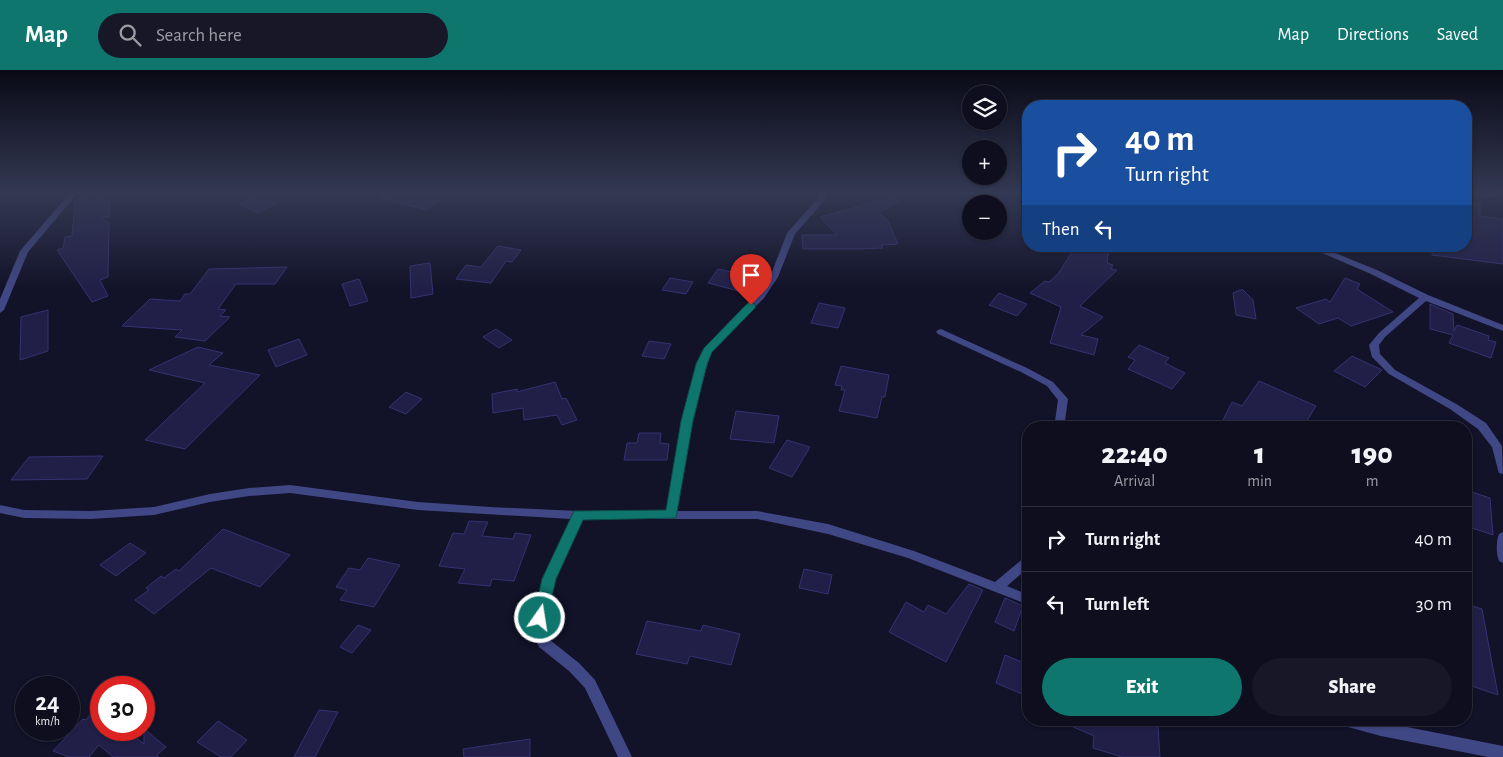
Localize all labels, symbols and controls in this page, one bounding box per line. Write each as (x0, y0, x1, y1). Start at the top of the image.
search box (98, 13, 448, 58)
icon: search (116, 21, 144, 49)
text: Map (25, 23, 68, 47)
text: Search here (156, 26, 242, 45)
text: Map (1278, 26, 1309, 44)
text: Directions (1337, 26, 1409, 44)
text: Saved (1437, 26, 1478, 44)
map controls (962, 85, 1007, 240)
button: layers (962, 85, 1007, 130)
icon: right (1042, 120, 1107, 185)
text: 40 m (1125, 122, 1194, 157)
button: + (962, 140, 1007, 185)
text: Turn right (1125, 163, 1209, 185)
button: − (962, 195, 1007, 240)
icon: left (1090, 215, 1118, 243)
text: Then (1042, 220, 1080, 239)
pin (730, 254, 772, 305)
icon: arrive (737, 261, 765, 289)
text: 22:40 (1101, 439, 1168, 469)
text: 1 (1254, 439, 1265, 469)
text: 190 (1351, 439, 1393, 469)
text: Arrival (1114, 473, 1155, 489)
text: min (1247, 473, 1272, 489)
text: m (1366, 473, 1378, 489)
icon: right (1042, 525, 1070, 553)
text: Turn right (1085, 530, 1160, 549)
text: 40 m (1414, 530, 1452, 549)
icon: left (1042, 590, 1070, 618)
position arrow (513, 591, 565, 643)
text: Turn left (1085, 595, 1149, 614)
text: 30 m (1416, 595, 1452, 614)
button: Exit (1042, 658, 1242, 716)
button: Share (1252, 658, 1452, 716)
speed limit sign: 30 (90, 676, 155, 741)
text: 24 (35, 690, 60, 715)
text: km/h (35, 715, 60, 727)

